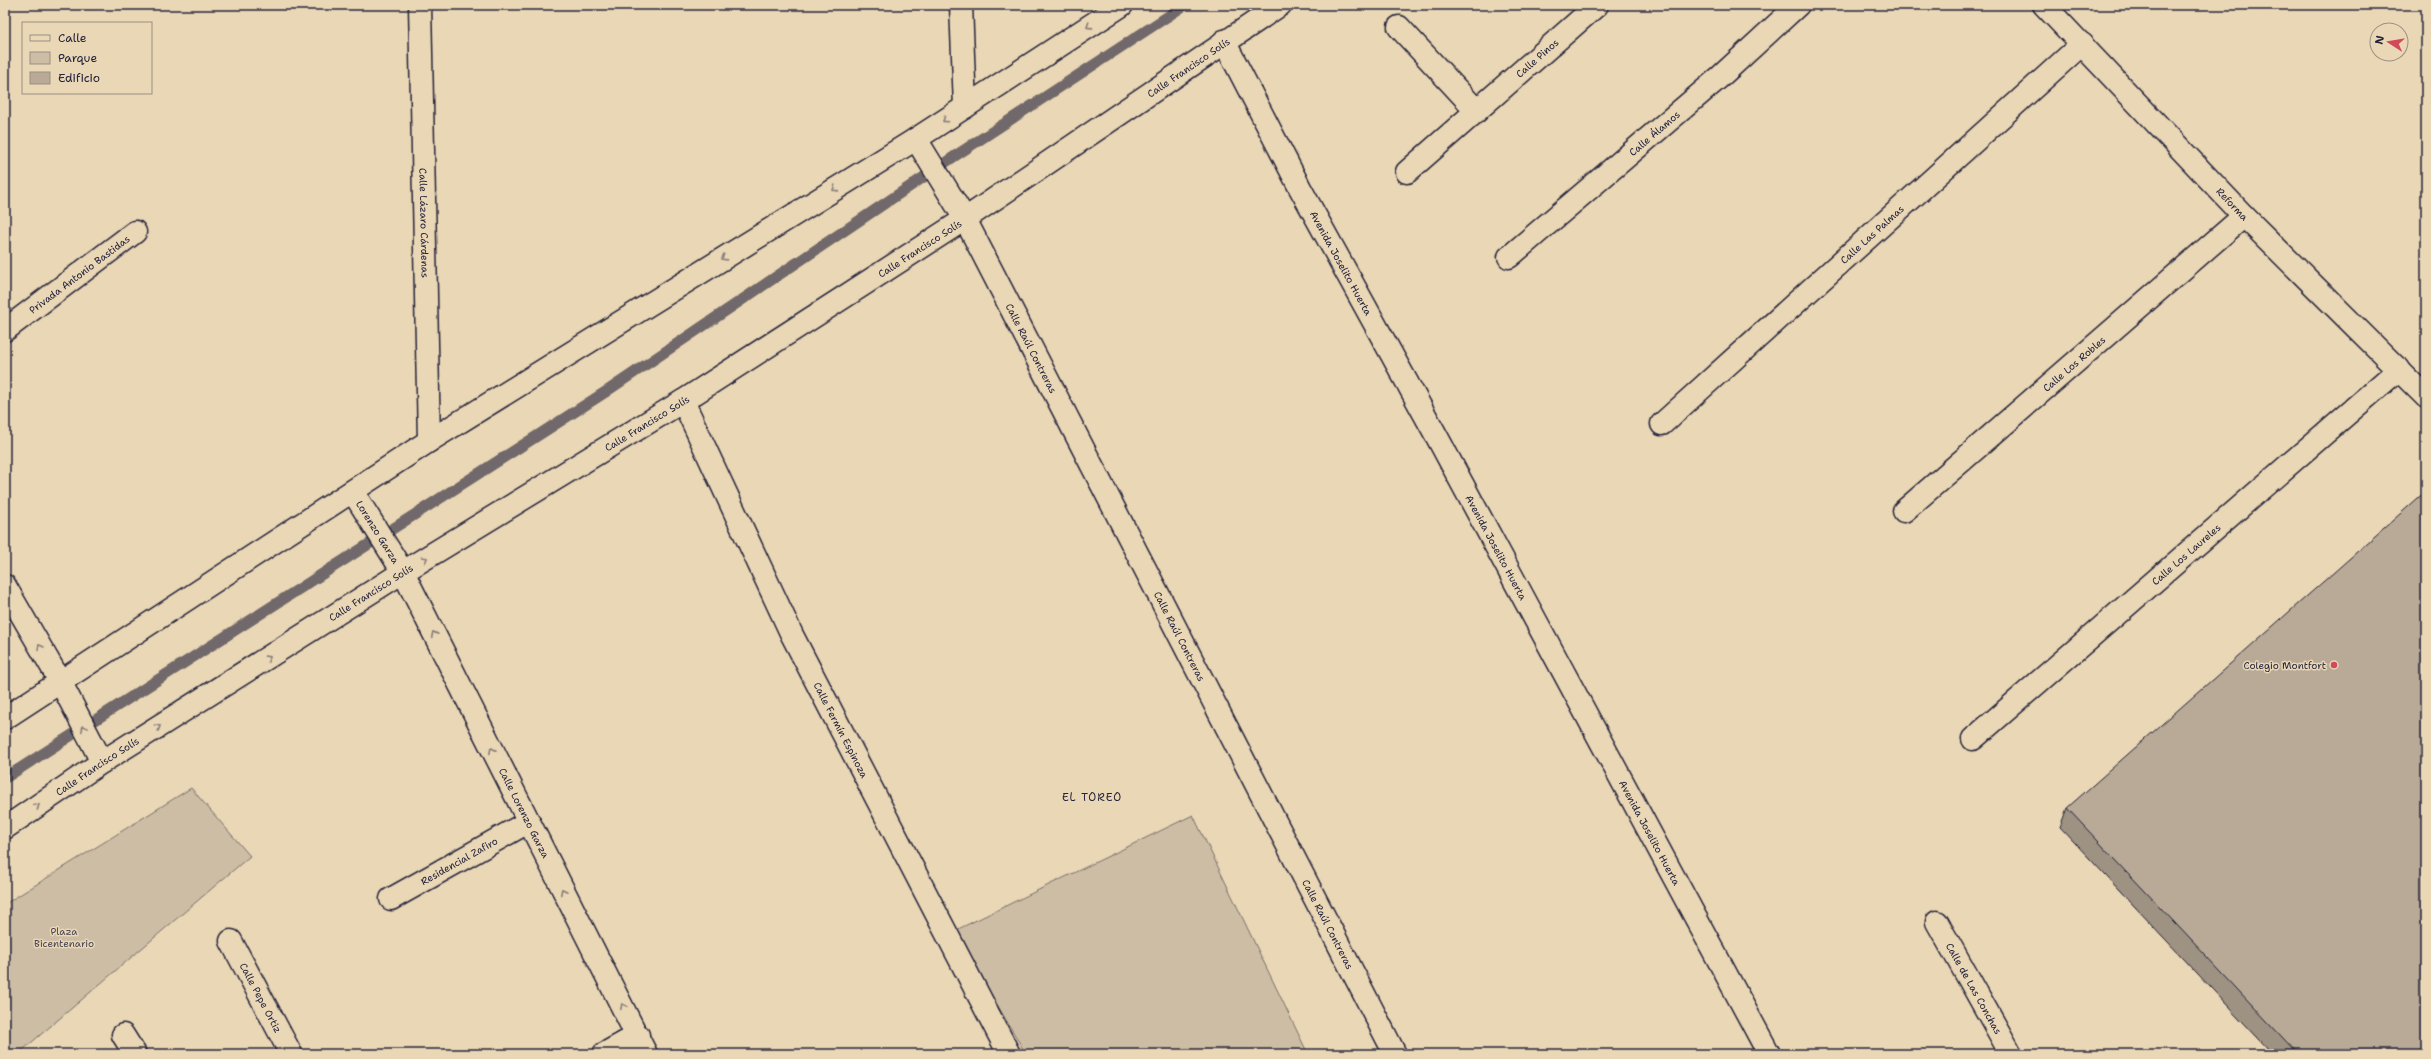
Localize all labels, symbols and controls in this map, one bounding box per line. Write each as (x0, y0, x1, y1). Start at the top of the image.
one-way arrow (1086, 21, 1093, 29)
legend (22, 22, 152, 94)
north arrow (2369, 22, 2409, 62)
text: Calle (58, 30, 87, 46)
text: N (2371, 34, 2388, 46)
street label: Calle Francisco Solís (1145, 35, 1233, 100)
street label: Calle Pinos (1513, 36, 1561, 80)
text: Parque (58, 50, 97, 66)
text: Edificio (58, 70, 100, 86)
street label: Calle Álamos (1626, 108, 1683, 159)
one-way arrow (942, 115, 949, 123)
street label: Calle Lázaro Cárdenas (416, 168, 432, 278)
one-way arrow (832, 185, 839, 192)
street label: Reforma (2213, 185, 2251, 224)
street label: Calle Las Palmas (1838, 202, 1907, 267)
street label: Avenida Joselito Huerta (1307, 209, 1375, 318)
street label: Calle Francisco Solís (876, 217, 964, 281)
street label: Privada Antonio Bastidas (27, 232, 133, 317)
one-way arrow (722, 253, 729, 260)
street label: Calle Raúl Contreras (1002, 301, 1060, 396)
street label: Calle Los Robles (2040, 333, 2108, 395)
street label: Calle Francisco Solís (602, 393, 692, 454)
street label: Avenida Joselito Huerta (1462, 493, 1530, 603)
street label: Lorenzo Garza (353, 498, 403, 567)
street label: Calle Los Laureles (2149, 521, 2223, 588)
one-way arrow (421, 556, 428, 563)
street label: Calle Francisco Solís (326, 561, 416, 624)
street label: Calle Raúl Contreras (1151, 589, 1208, 684)
one-way arrow (431, 630, 439, 638)
one-way arrow (38, 644, 45, 651)
one-way arrow (264, 655, 271, 663)
place label: Colegio Montfort (2244, 659, 2326, 672)
marker: Colegio Montfort (2329, 660, 2339, 670)
street label: Calle Fermín Espinoza (811, 680, 871, 781)
one-way arrow (81, 725, 89, 732)
one-way arrow (154, 725, 161, 732)
street label: Calle Francisco Solís (53, 734, 142, 799)
one-way arrow (489, 747, 497, 754)
street label: Calle Lorenzo Garza (496, 766, 552, 861)
street label: Avenida Joselito Huerta (1616, 778, 1683, 888)
district label: EL TOREO (1062, 790, 1122, 805)
one-way arrow (33, 804, 40, 811)
street label: Residencial Zafiro (418, 834, 500, 888)
street label: Calle Raúl Contreras (1299, 877, 1356, 972)
one-way arrow (561, 888, 568, 895)
park label: Plaza Bicentenario (34, 925, 94, 950)
street label: Calle de Las Conchas (1943, 941, 2005, 1037)
street label: Calle Pepe Ortiz (237, 961, 284, 1035)
one-way arrow (620, 1003, 628, 1011)

